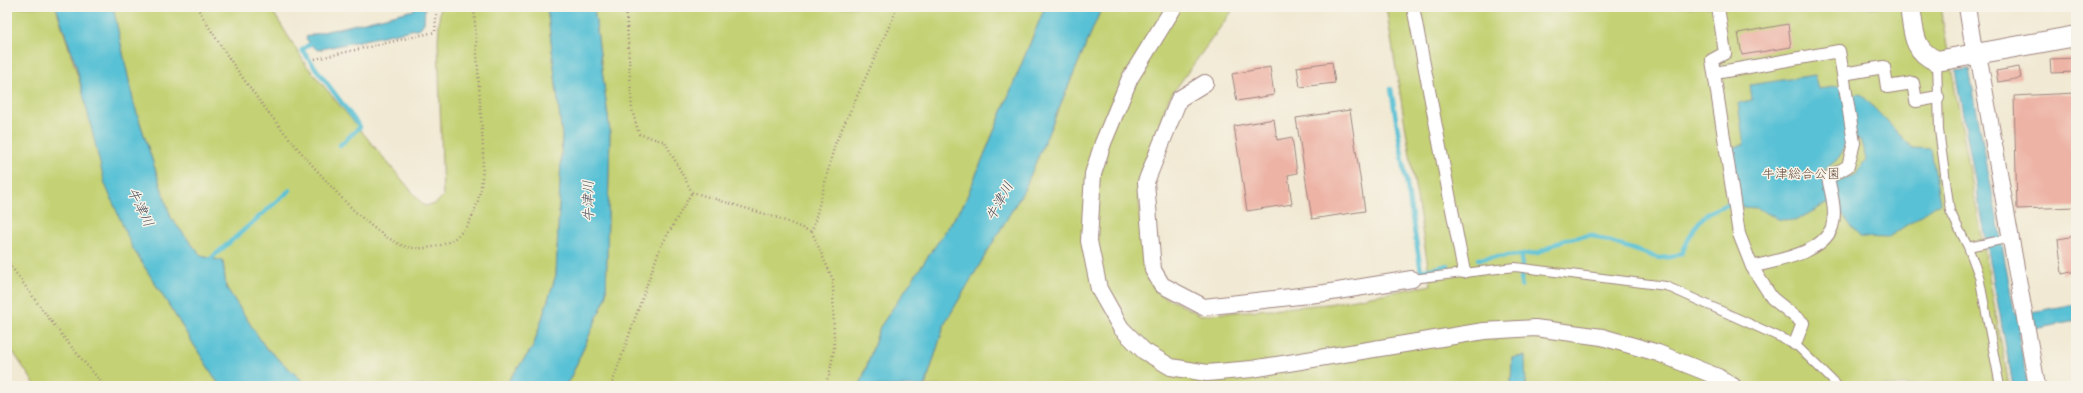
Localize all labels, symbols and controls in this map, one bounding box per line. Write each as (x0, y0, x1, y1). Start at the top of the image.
park label: 牛津総合公園 (1762, 165, 1840, 182)
water label: 牛津川 (981, 178, 1017, 224)
water label: 牛津川 (579, 180, 597, 222)
water label: 牛津川 (124, 184, 158, 230)

